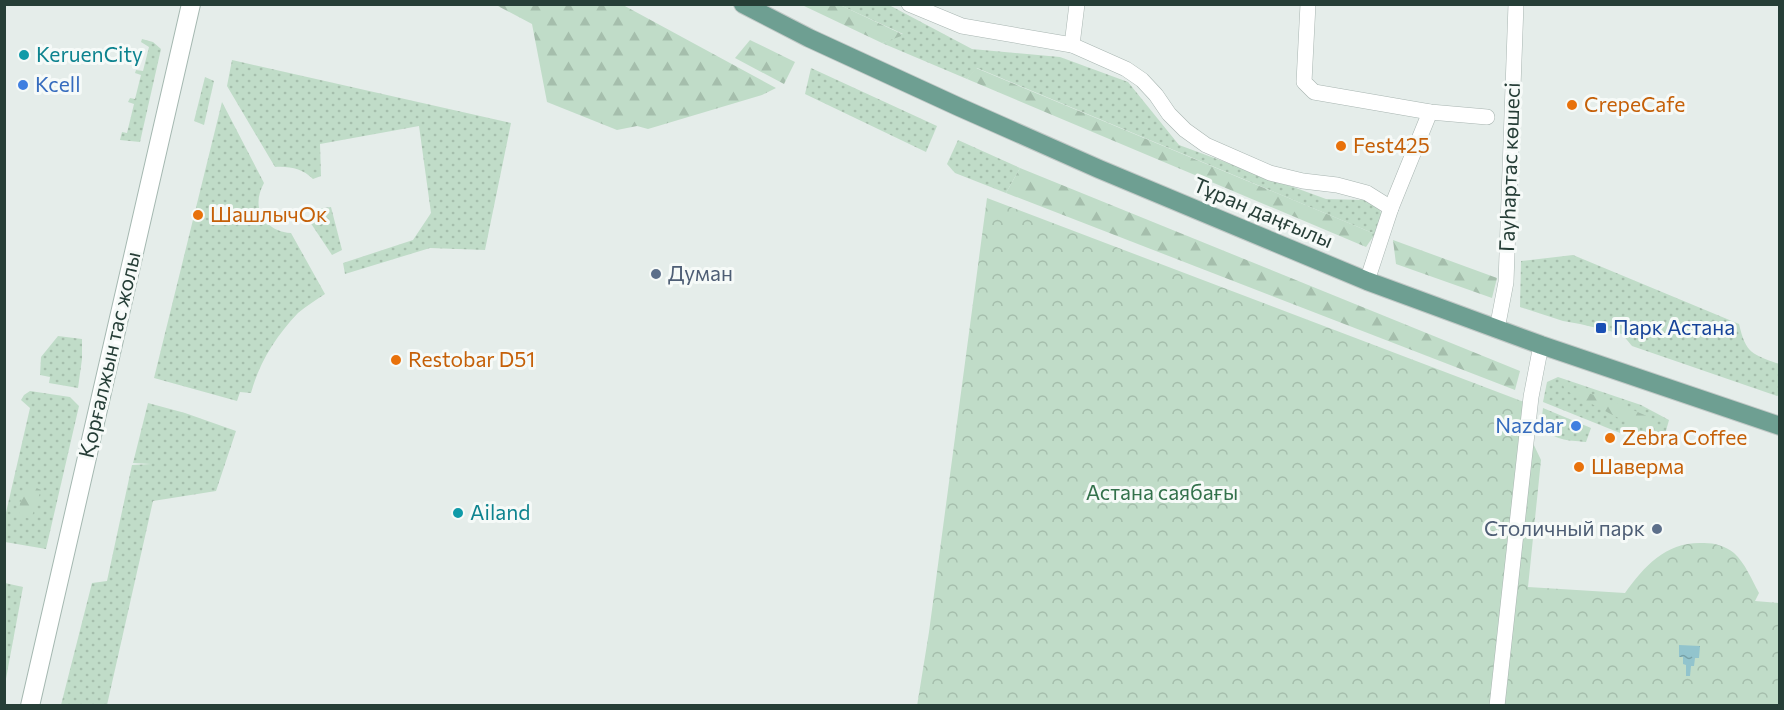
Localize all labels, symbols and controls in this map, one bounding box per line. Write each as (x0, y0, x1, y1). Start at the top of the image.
place label: KeruenCity (36, 41, 143, 66)
marker: KeruenCity (17, 48, 31, 62)
place label: Kcell (35, 71, 80, 96)
marker: Kcell (16, 78, 30, 92)
street label: Гауhартас көшесі (1493, 82, 1524, 252)
place label: CrepeCafe (1584, 91, 1685, 116)
marker: CrepeCafe (1565, 98, 1579, 112)
place label: Fest425 (1353, 132, 1430, 157)
marker: Fest425 (1334, 139, 1348, 153)
street label: Тұран даңғылы (1190, 171, 1337, 252)
place label: ШашлычОк (210, 201, 327, 226)
marker: ШашлычОк (191, 208, 205, 222)
street label: Қорғалжын тас жолы (73, 249, 144, 460)
place label: Думан (668, 260, 733, 285)
marker: Думан (649, 267, 663, 281)
place label: Парк Астана (1613, 314, 1735, 339)
marker: Парк Астана (1594, 321, 1608, 335)
place label: Restobar D51 (408, 346, 535, 371)
marker: Restobar D51 (389, 353, 403, 367)
place label: Nazdar (1495, 412, 1564, 437)
marker: Nazdar (1569, 419, 1583, 433)
place label: Zebra Coffee (1622, 424, 1747, 449)
marker: Zebra Coffee (1603, 431, 1617, 445)
place label: Шаверма (1591, 453, 1684, 478)
marker: Шаверма (1572, 460, 1586, 474)
park label: Астана саябағы (1086, 479, 1238, 504)
place label: Ailand (470, 499, 530, 524)
marker: Ailand (451, 506, 465, 520)
place label: Столичный парк (1484, 515, 1645, 540)
marker: Столичный парк (1650, 522, 1664, 536)

